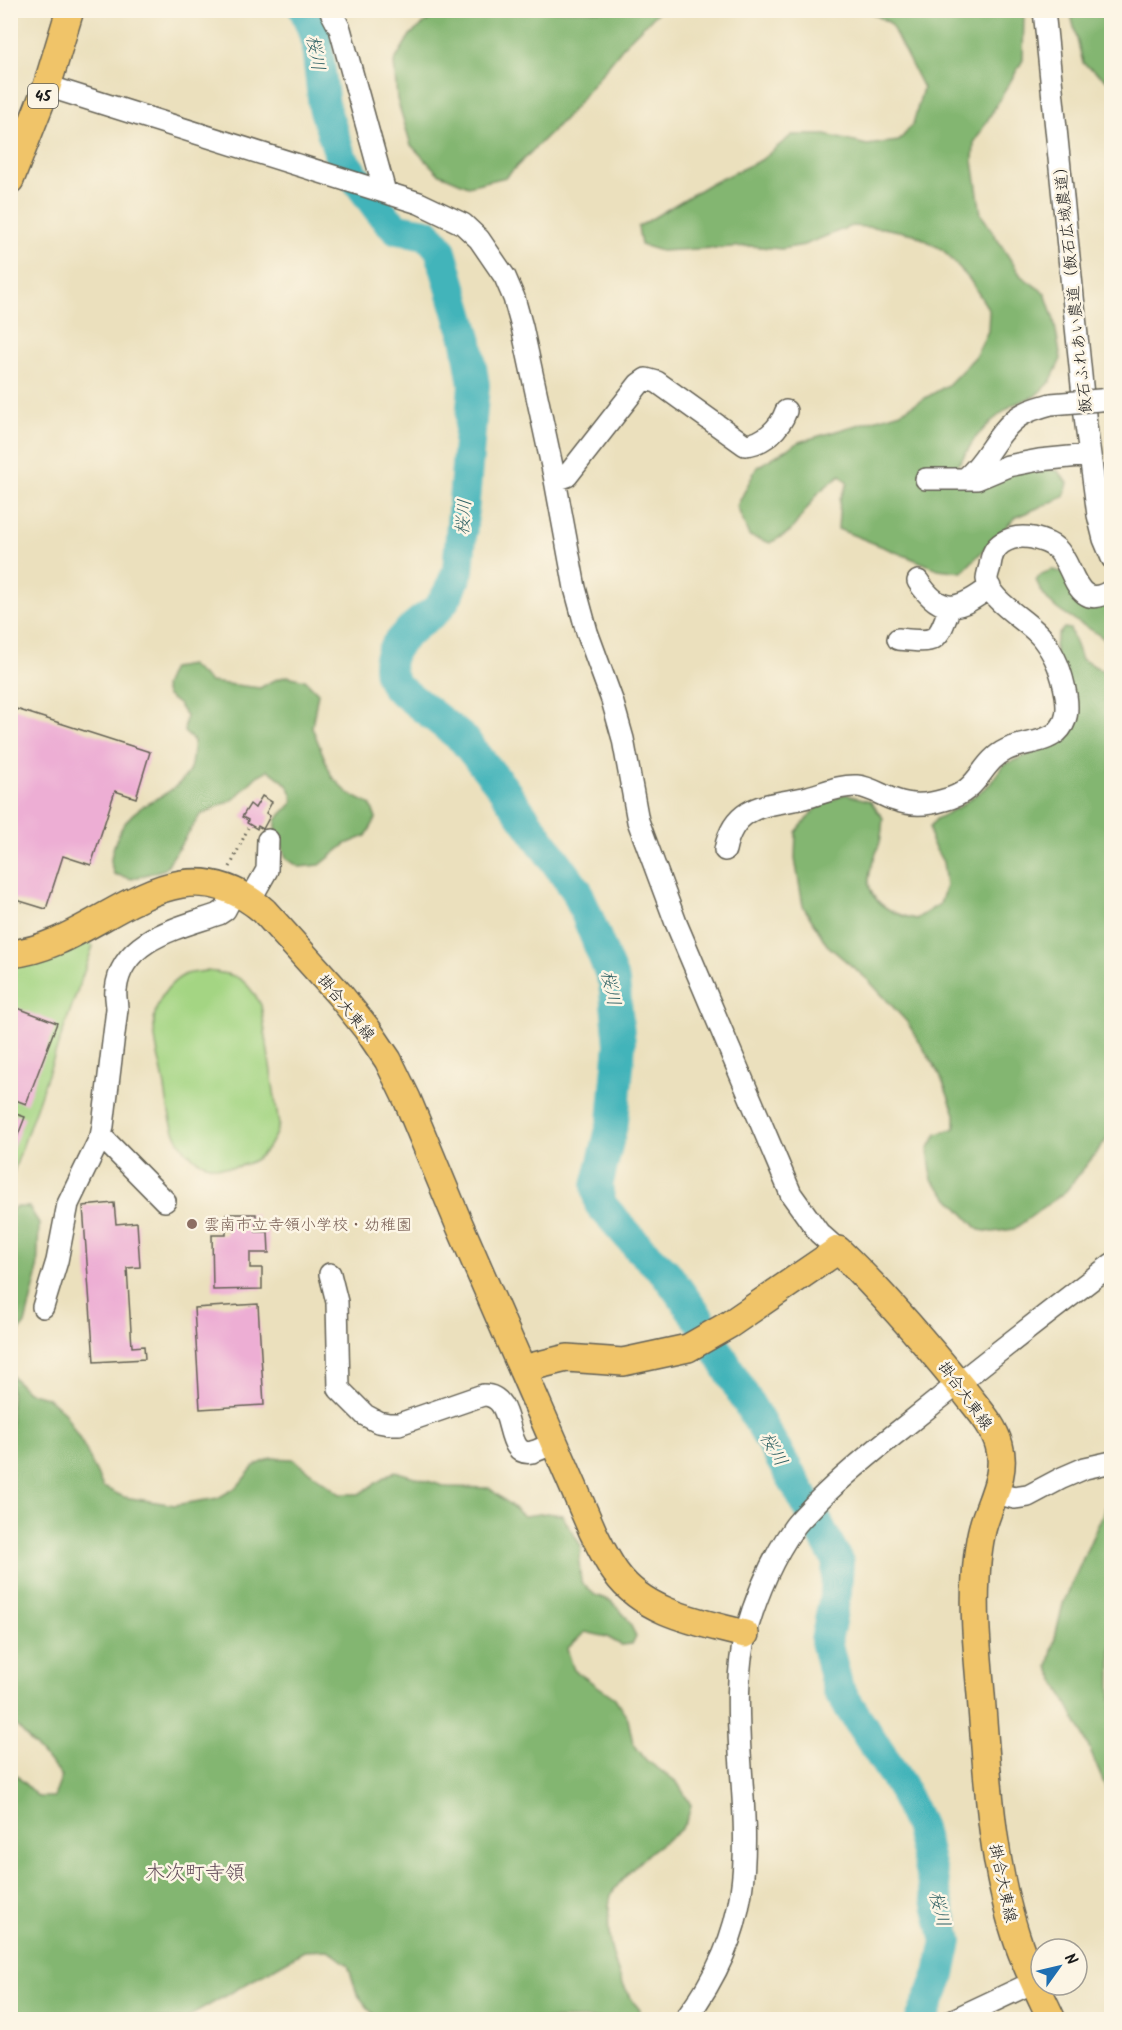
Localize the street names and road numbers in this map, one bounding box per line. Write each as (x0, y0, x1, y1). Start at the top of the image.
road number: 45 (28, 84, 58, 108)
street label: 飯石ふれあい農道（飯石広域農道） (1048, 157, 1099, 414)
street label: 掛合大東線 (311, 969, 381, 1047)
street label: 掛合大東線 (931, 1356, 998, 1436)
street label: 掛合大東線 (982, 1842, 1023, 1925)

